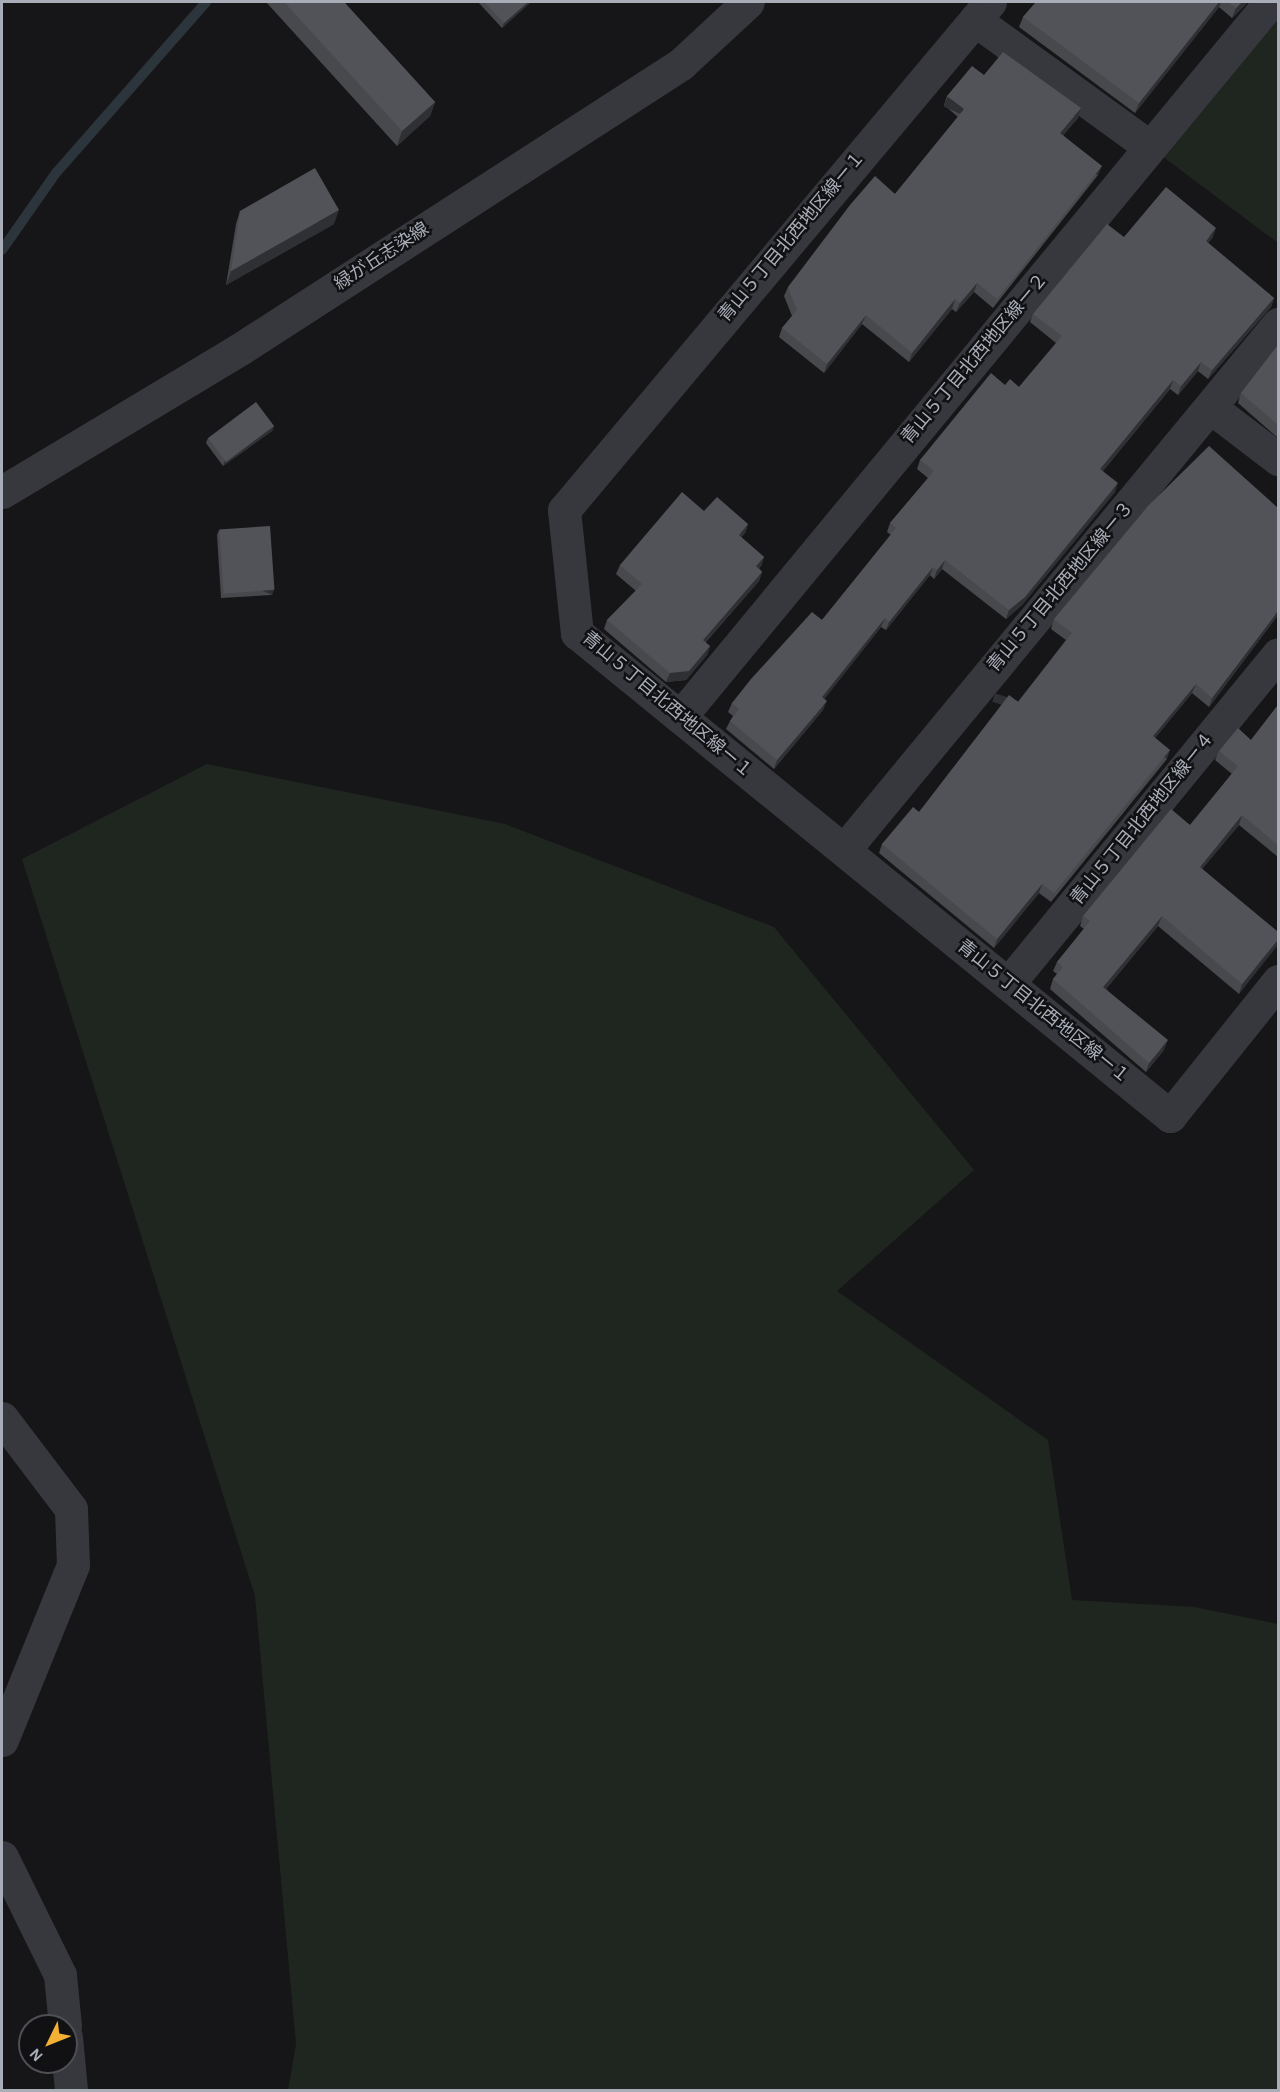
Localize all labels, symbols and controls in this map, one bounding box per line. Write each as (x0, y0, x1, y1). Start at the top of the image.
street label: 青山５丁目北西地区線ー１ (714, 147, 870, 327)
street label: 緑が丘志染線 (331, 219, 433, 295)
street label: 青山５丁目北西地区線ー２ (897, 269, 1053, 449)
street label: 青山５丁目北西地区線ー３ (983, 497, 1139, 677)
street label: 青山５丁目北西地区線ー１ (577, 627, 757, 783)
street label: 青山５丁目北西地区線ー４ (1067, 728, 1219, 910)
street label: 青山５丁目北西地区線ー１ (952, 936, 1134, 1088)
north arrow (18, 2014, 78, 2074)
text: N (27, 2045, 46, 2064)

